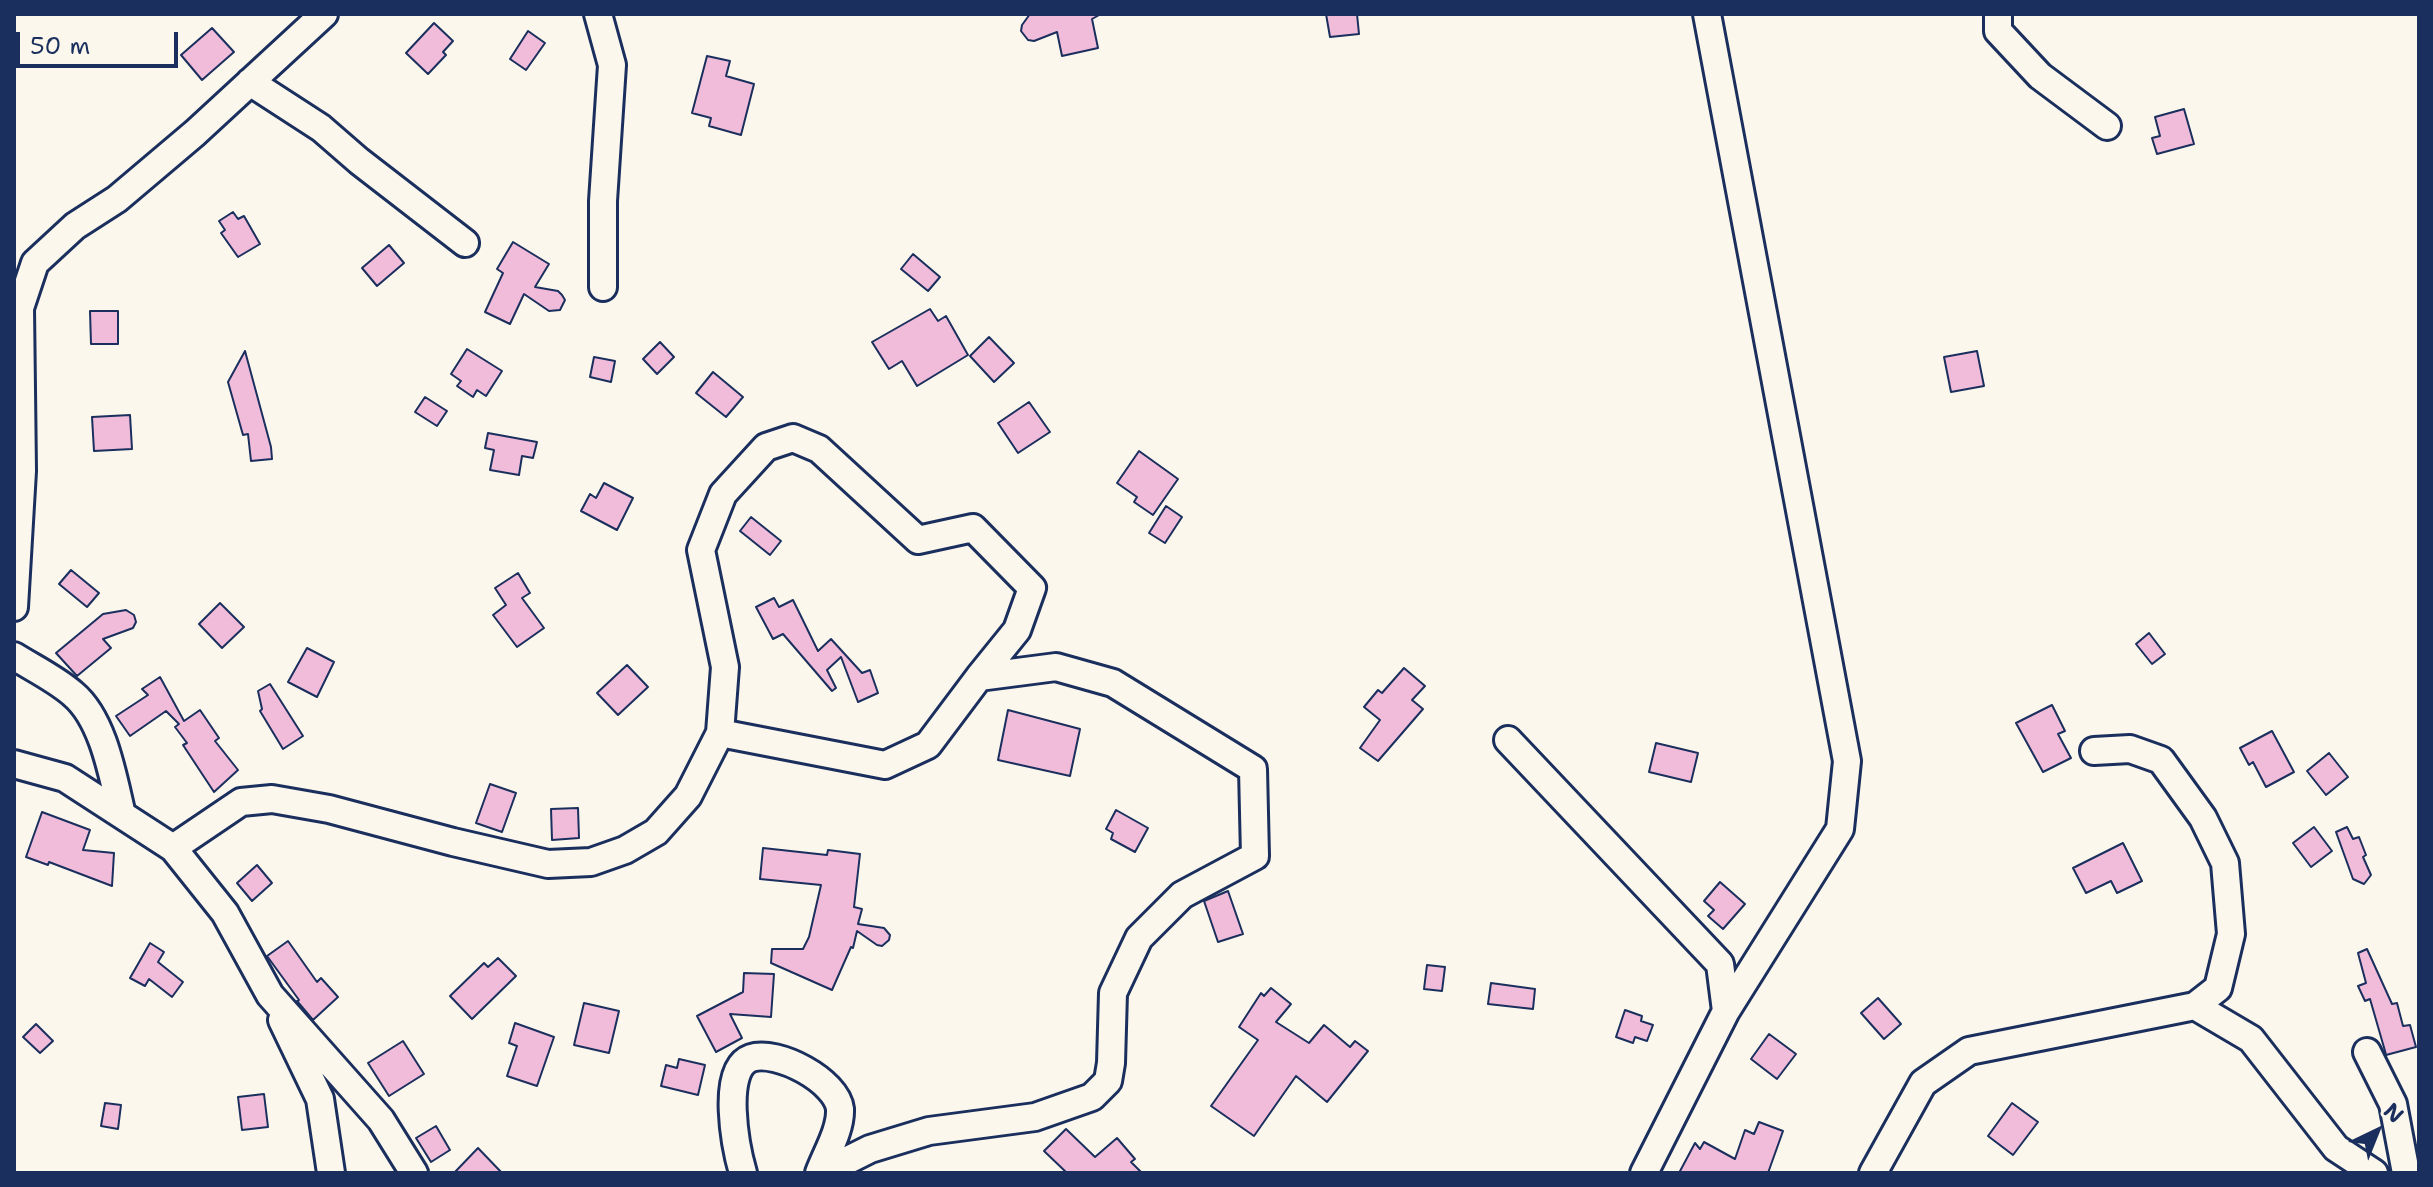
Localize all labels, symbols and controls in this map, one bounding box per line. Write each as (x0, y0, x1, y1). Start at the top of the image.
scale bar (20, 16, 182, 66)
text: 50 m (30, 30, 90, 62)
north arrow (2337, 1091, 2417, 1171)
text: N (2377, 1097, 2410, 1130)

